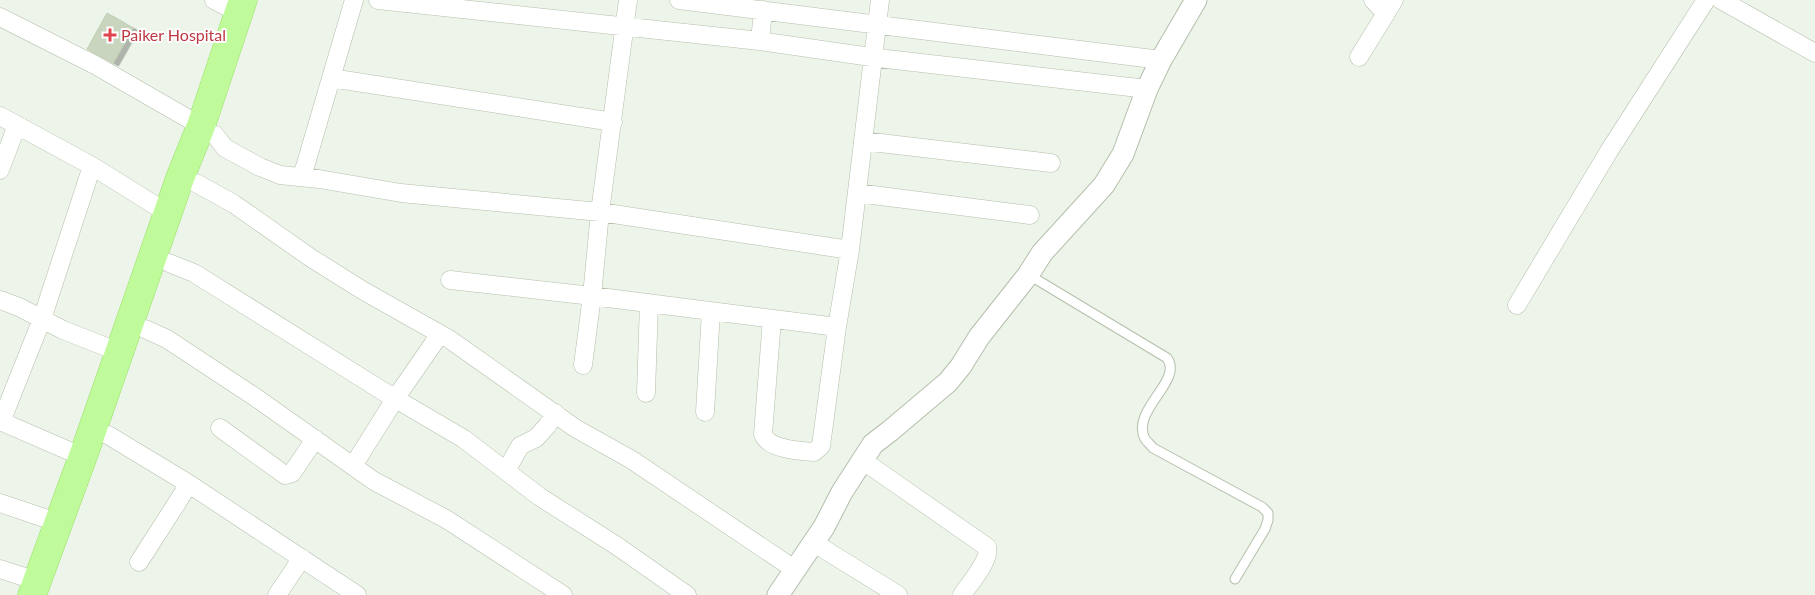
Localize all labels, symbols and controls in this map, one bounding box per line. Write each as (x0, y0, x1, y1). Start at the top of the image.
place label: Paiker Hospital (121, 25, 226, 44)
marker: Paiker Hospital (103, 28, 117, 42)

